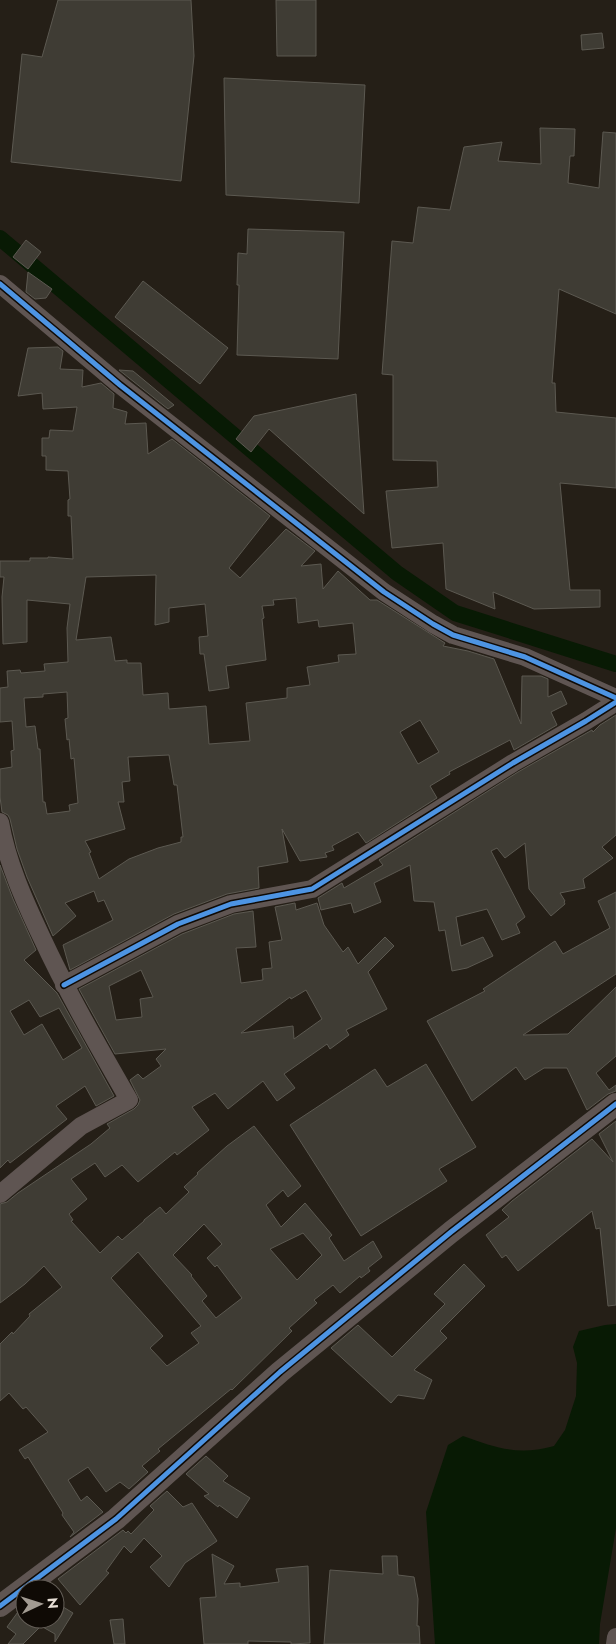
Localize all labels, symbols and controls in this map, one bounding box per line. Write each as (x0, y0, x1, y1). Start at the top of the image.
north arrow (15, 1579, 65, 1629)
text: N (43, 1597, 63, 1609)

